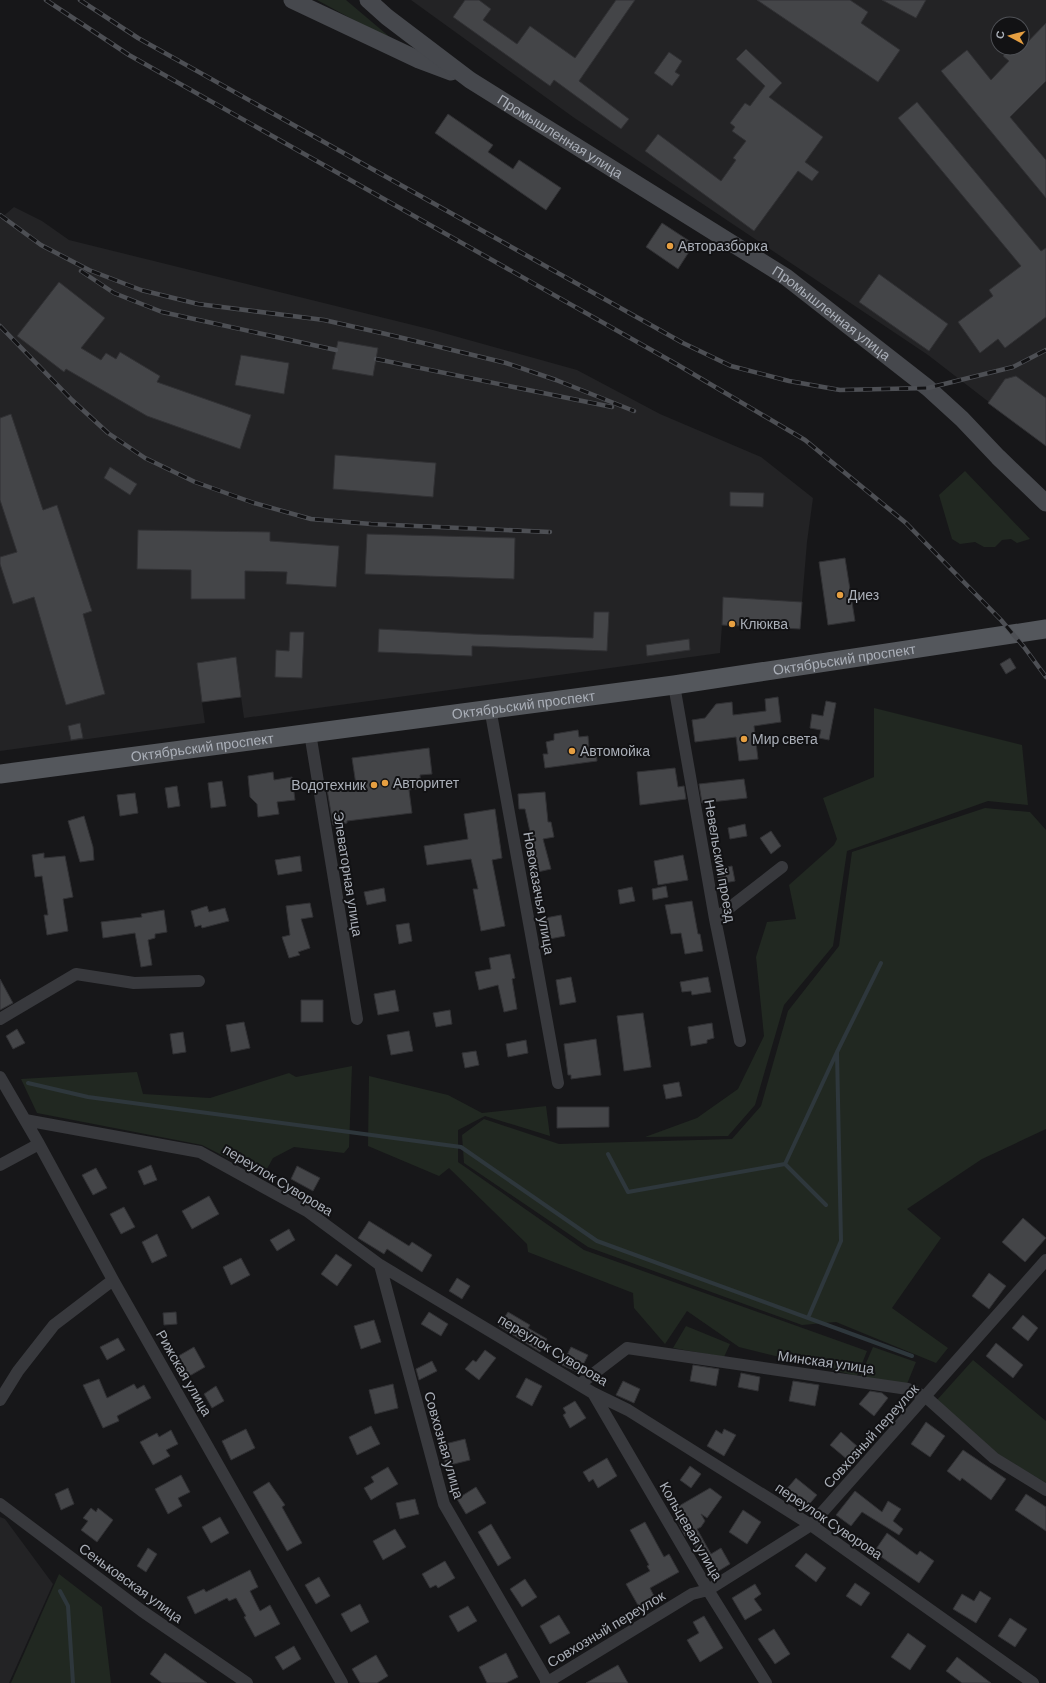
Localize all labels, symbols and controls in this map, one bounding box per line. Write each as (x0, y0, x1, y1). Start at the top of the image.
north arrow (990, 16, 1030, 56)
text: С (993, 30, 1007, 39)
street label: Промышленная улица (495, 90, 627, 181)
place label: Авторазборка (678, 237, 768, 254)
marker: Авторазборка (665, 241, 675, 251)
street label: Промышленная улица (770, 262, 894, 364)
place label: Диез (848, 586, 879, 603)
marker: Диез (835, 590, 845, 600)
place label: Клюква (740, 615, 788, 632)
marker: Клюква (727, 619, 737, 629)
street label: Октябрьский проспект (772, 640, 917, 678)
street label: Октябрьский проспект (451, 686, 597, 722)
street label: Октябрьский проспект (130, 729, 275, 765)
place label: Мир света (752, 730, 818, 747)
marker: Мир света (739, 734, 749, 744)
place label: Автомойка (580, 742, 650, 759)
marker: Автомойка (567, 746, 577, 756)
place label: Авторитет (393, 774, 460, 791)
place label: Водотехник (291, 776, 367, 793)
marker: Авторитет (380, 778, 390, 788)
marker: Водотехник (369, 780, 379, 790)
street label: Невельский проезд (701, 798, 740, 924)
street label: Элеваторная улица (330, 810, 367, 938)
street label: Новоказачья улица (520, 830, 559, 956)
street label: переулок Суворова (220, 1140, 337, 1219)
street label: переулок Суворова (495, 1310, 612, 1389)
street label: Рижская улица (153, 1327, 216, 1419)
street label: Минская улица (777, 1346, 876, 1377)
street label: Совхозный переулок (819, 1379, 922, 1491)
street label: Совхозная улица (421, 1389, 468, 1501)
street label: переулок Суворова (773, 1478, 886, 1563)
street label: Кольцевая улица (656, 1479, 727, 1583)
street label: Сеньковская улица (76, 1539, 187, 1626)
street label: Совхозный переулок (544, 1586, 668, 1670)

